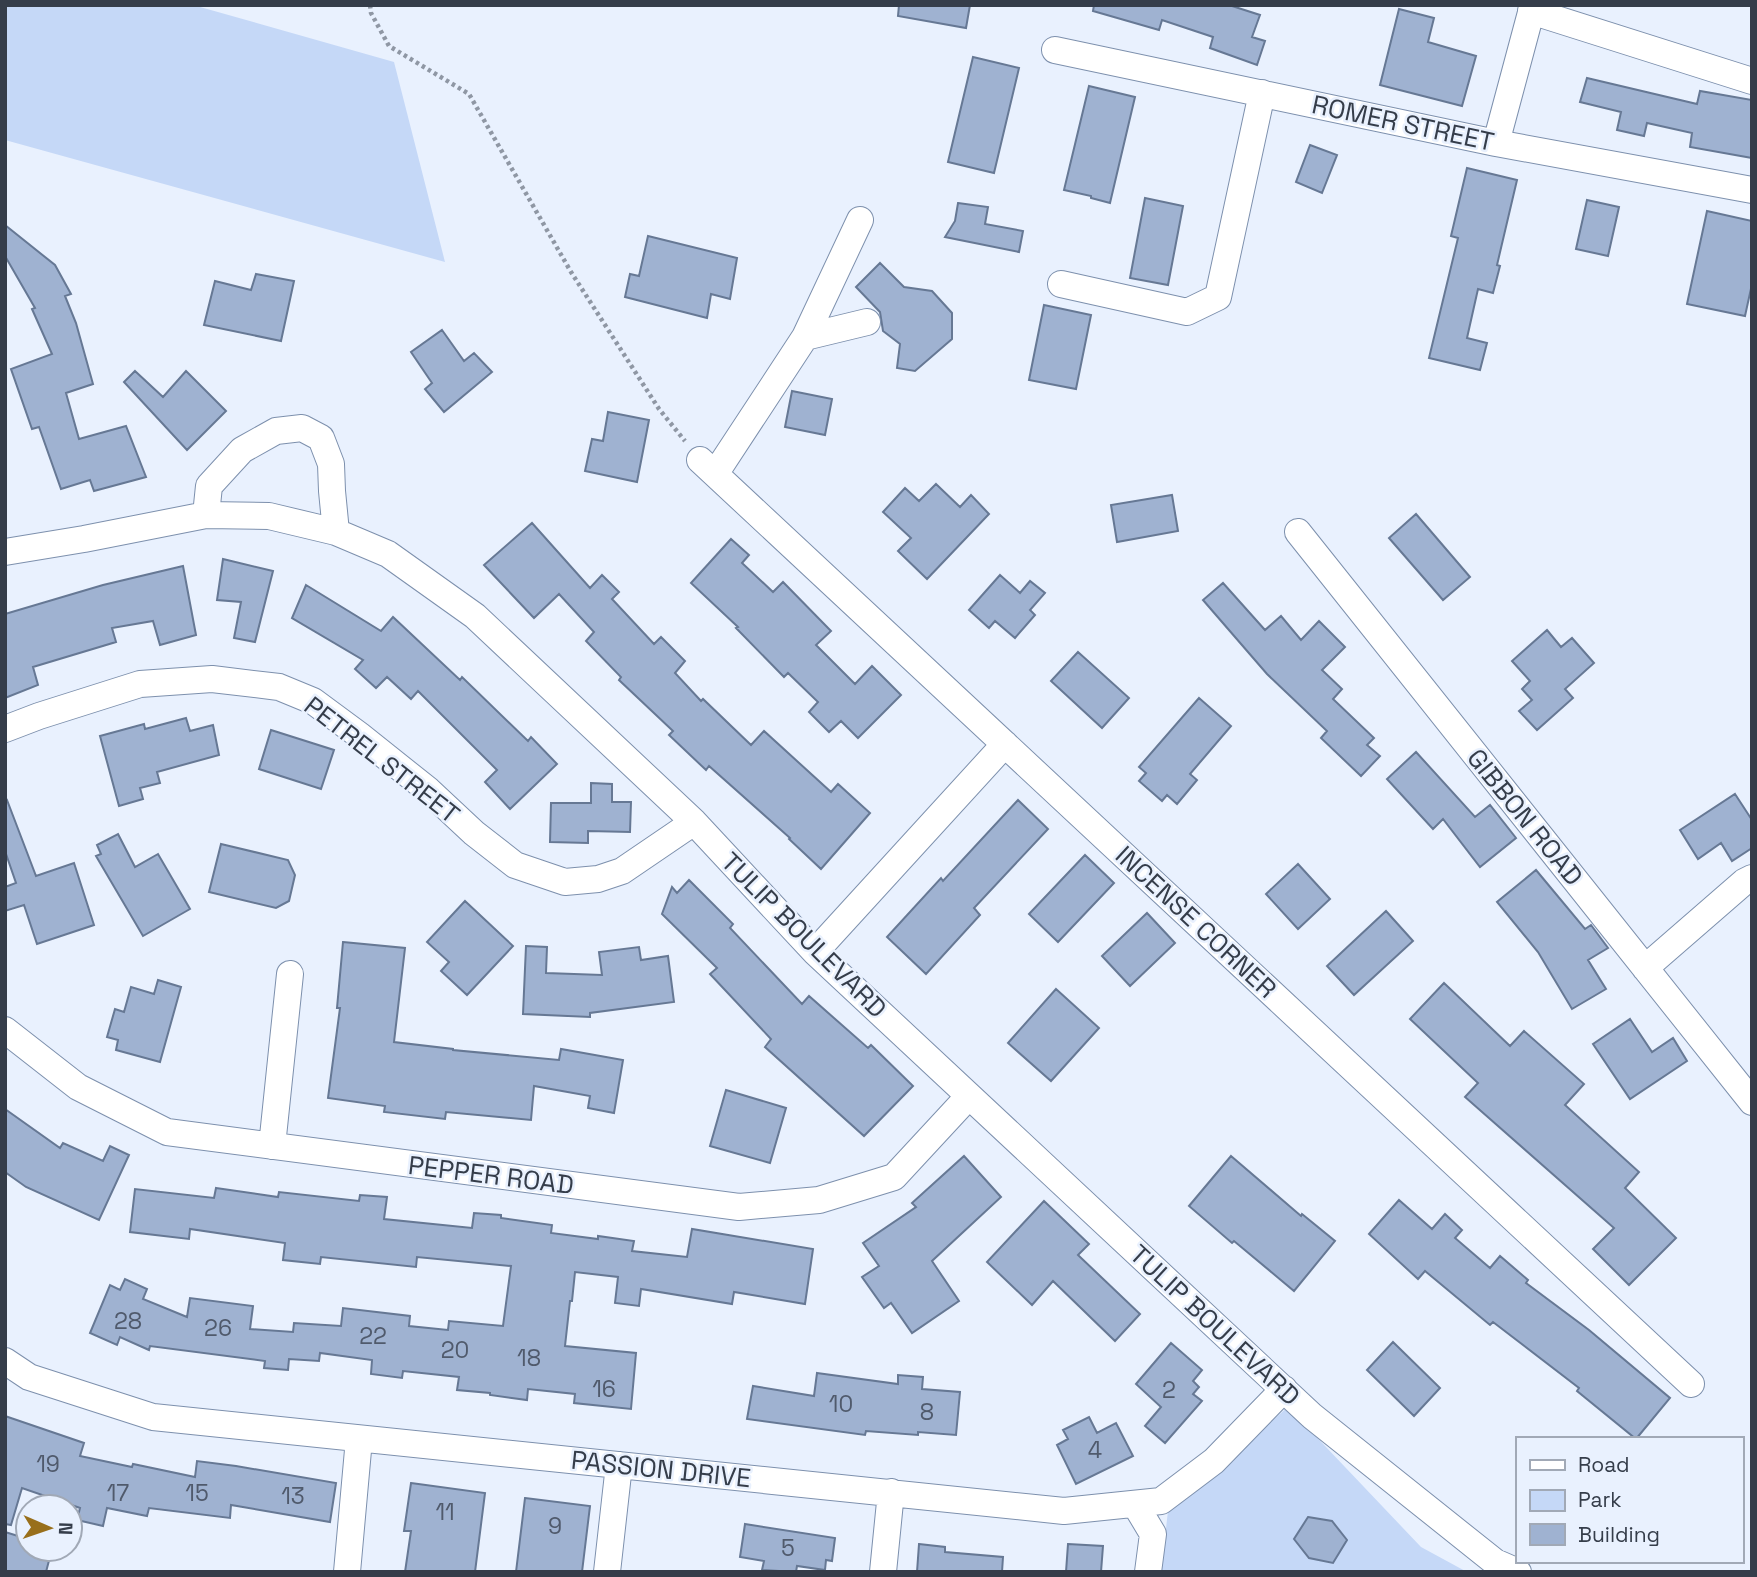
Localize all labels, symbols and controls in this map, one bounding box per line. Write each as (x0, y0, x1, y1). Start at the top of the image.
street label: ROMER STREET (1309, 87, 1497, 159)
street label: PETREL STREET (297, 689, 467, 831)
street label: GIBBON ROAD (1459, 742, 1591, 892)
street label: INCENSE CORNER (1108, 839, 1284, 1005)
street label: TULIP BOULEVARD (714, 845, 894, 1025)
street label: PEPPER ROAD (406, 1148, 576, 1202)
street label: TULIP BOULEVARD (1123, 1237, 1307, 1413)
house number: 28 (114, 1306, 142, 1336)
house number: 26 (204, 1313, 232, 1343)
house number: 22 (359, 1321, 387, 1351)
house number: 20 (441, 1335, 469, 1365)
house number: 18 (517, 1343, 541, 1373)
house number: 16 (592, 1374, 616, 1404)
house number: 2 (1162, 1375, 1176, 1405)
house number: 10 (829, 1389, 853, 1419)
house number: 8 (920, 1397, 934, 1427)
house number: 4 (1088, 1435, 1102, 1465)
legend (1516, 1437, 1743, 1563)
street label: PASSION DRIVE (569, 1443, 753, 1495)
house number: 19 (36, 1449, 60, 1479)
text: Road (1578, 1451, 1630, 1478)
house number: 17 (107, 1478, 129, 1508)
house number: 15 (185, 1478, 209, 1508)
house number: 13 (281, 1481, 305, 1511)
text: Park (1578, 1486, 1622, 1513)
north arrow (14, 1493, 84, 1563)
house number: 11 (435, 1497, 455, 1527)
house number: 9 (548, 1511, 562, 1541)
text: Building (1578, 1521, 1660, 1548)
text: N (53, 1522, 78, 1535)
house number: 5 (781, 1533, 795, 1563)

